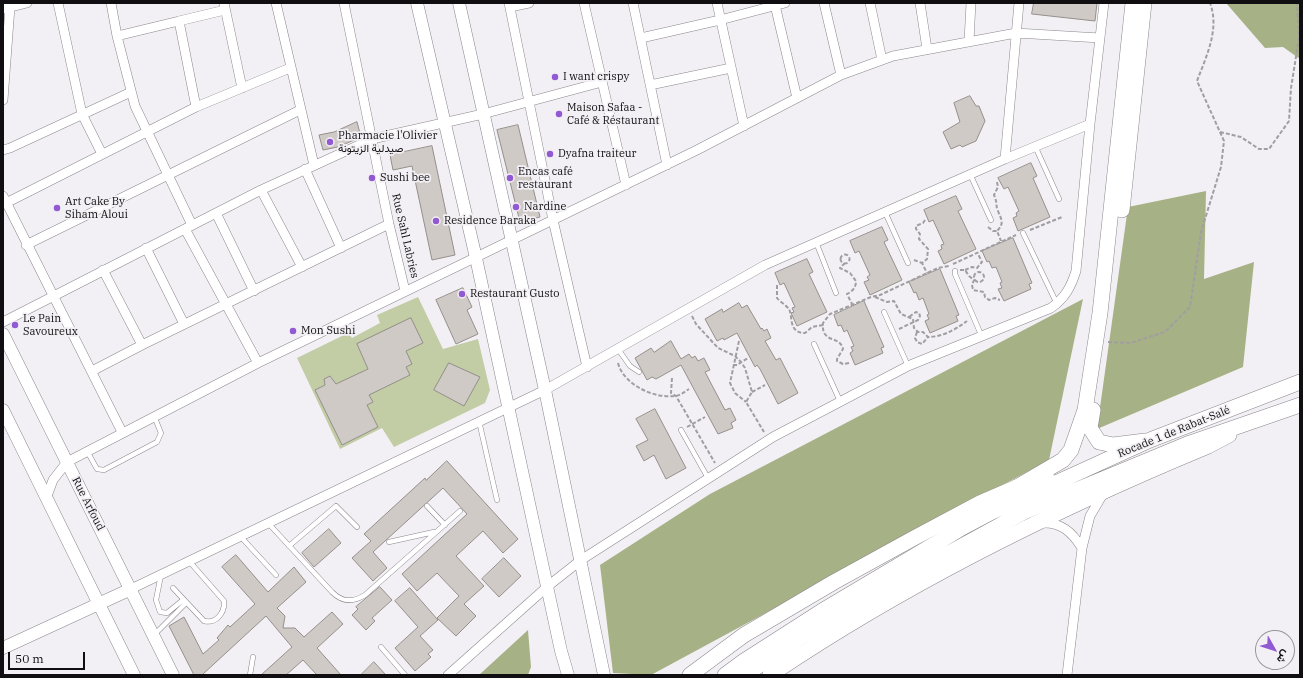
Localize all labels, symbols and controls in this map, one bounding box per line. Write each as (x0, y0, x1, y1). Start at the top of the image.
place label: I want crispy (563, 70, 629, 84)
marker: I want crispy (550, 72, 560, 82)
place label: Maison Safaa - Café & Réstaurant (567, 101, 659, 127)
marker: Maison Safaa - Café & Réstaurant (554, 109, 564, 119)
place label: Pharmacie l'Olivier صيدلية الزيتونة (338, 129, 437, 155)
marker: Pharmacie l'Olivier صيدلية الزيتونة (325, 137, 335, 147)
place label: Dyafna traiteur (558, 147, 636, 161)
marker: Dyafna traiteur (545, 149, 555, 159)
place label: Encas café restaurant (518, 165, 573, 191)
place label: Sushi bee (380, 171, 430, 185)
marker: Sushi bee (367, 173, 377, 183)
marker: Encas café restaurant (505, 173, 515, 183)
street label: Rue Sahl Labries (389, 192, 421, 280)
place label: Art Cake By Siham Aloui (65, 195, 128, 221)
place label: Nardine (524, 200, 566, 214)
marker: Nardine (511, 202, 521, 212)
marker: Art Cake By Siham Aloui (52, 203, 62, 213)
place label: Residence Baraka (444, 214, 536, 228)
marker: Residence Baraka (431, 216, 441, 226)
place label: Restaurant Gusto (470, 287, 560, 301)
marker: Restaurant Gusto (457, 289, 467, 299)
place label: Le Pain Savoureux (23, 312, 78, 338)
marker: Le Pain Savoureux (10, 320, 20, 330)
place label: Mon Sushi (301, 324, 355, 338)
marker: Mon Sushi (288, 326, 298, 336)
street label: Rocade 1 de Rabat-Salé (1116, 403, 1232, 461)
street label: Rue Arfoud (69, 475, 107, 533)
north arrow (1255, 630, 1295, 670)
scale bar (10, 644, 87, 670)
text: ش (1274, 647, 1293, 666)
text: 50 m (15, 651, 44, 666)

